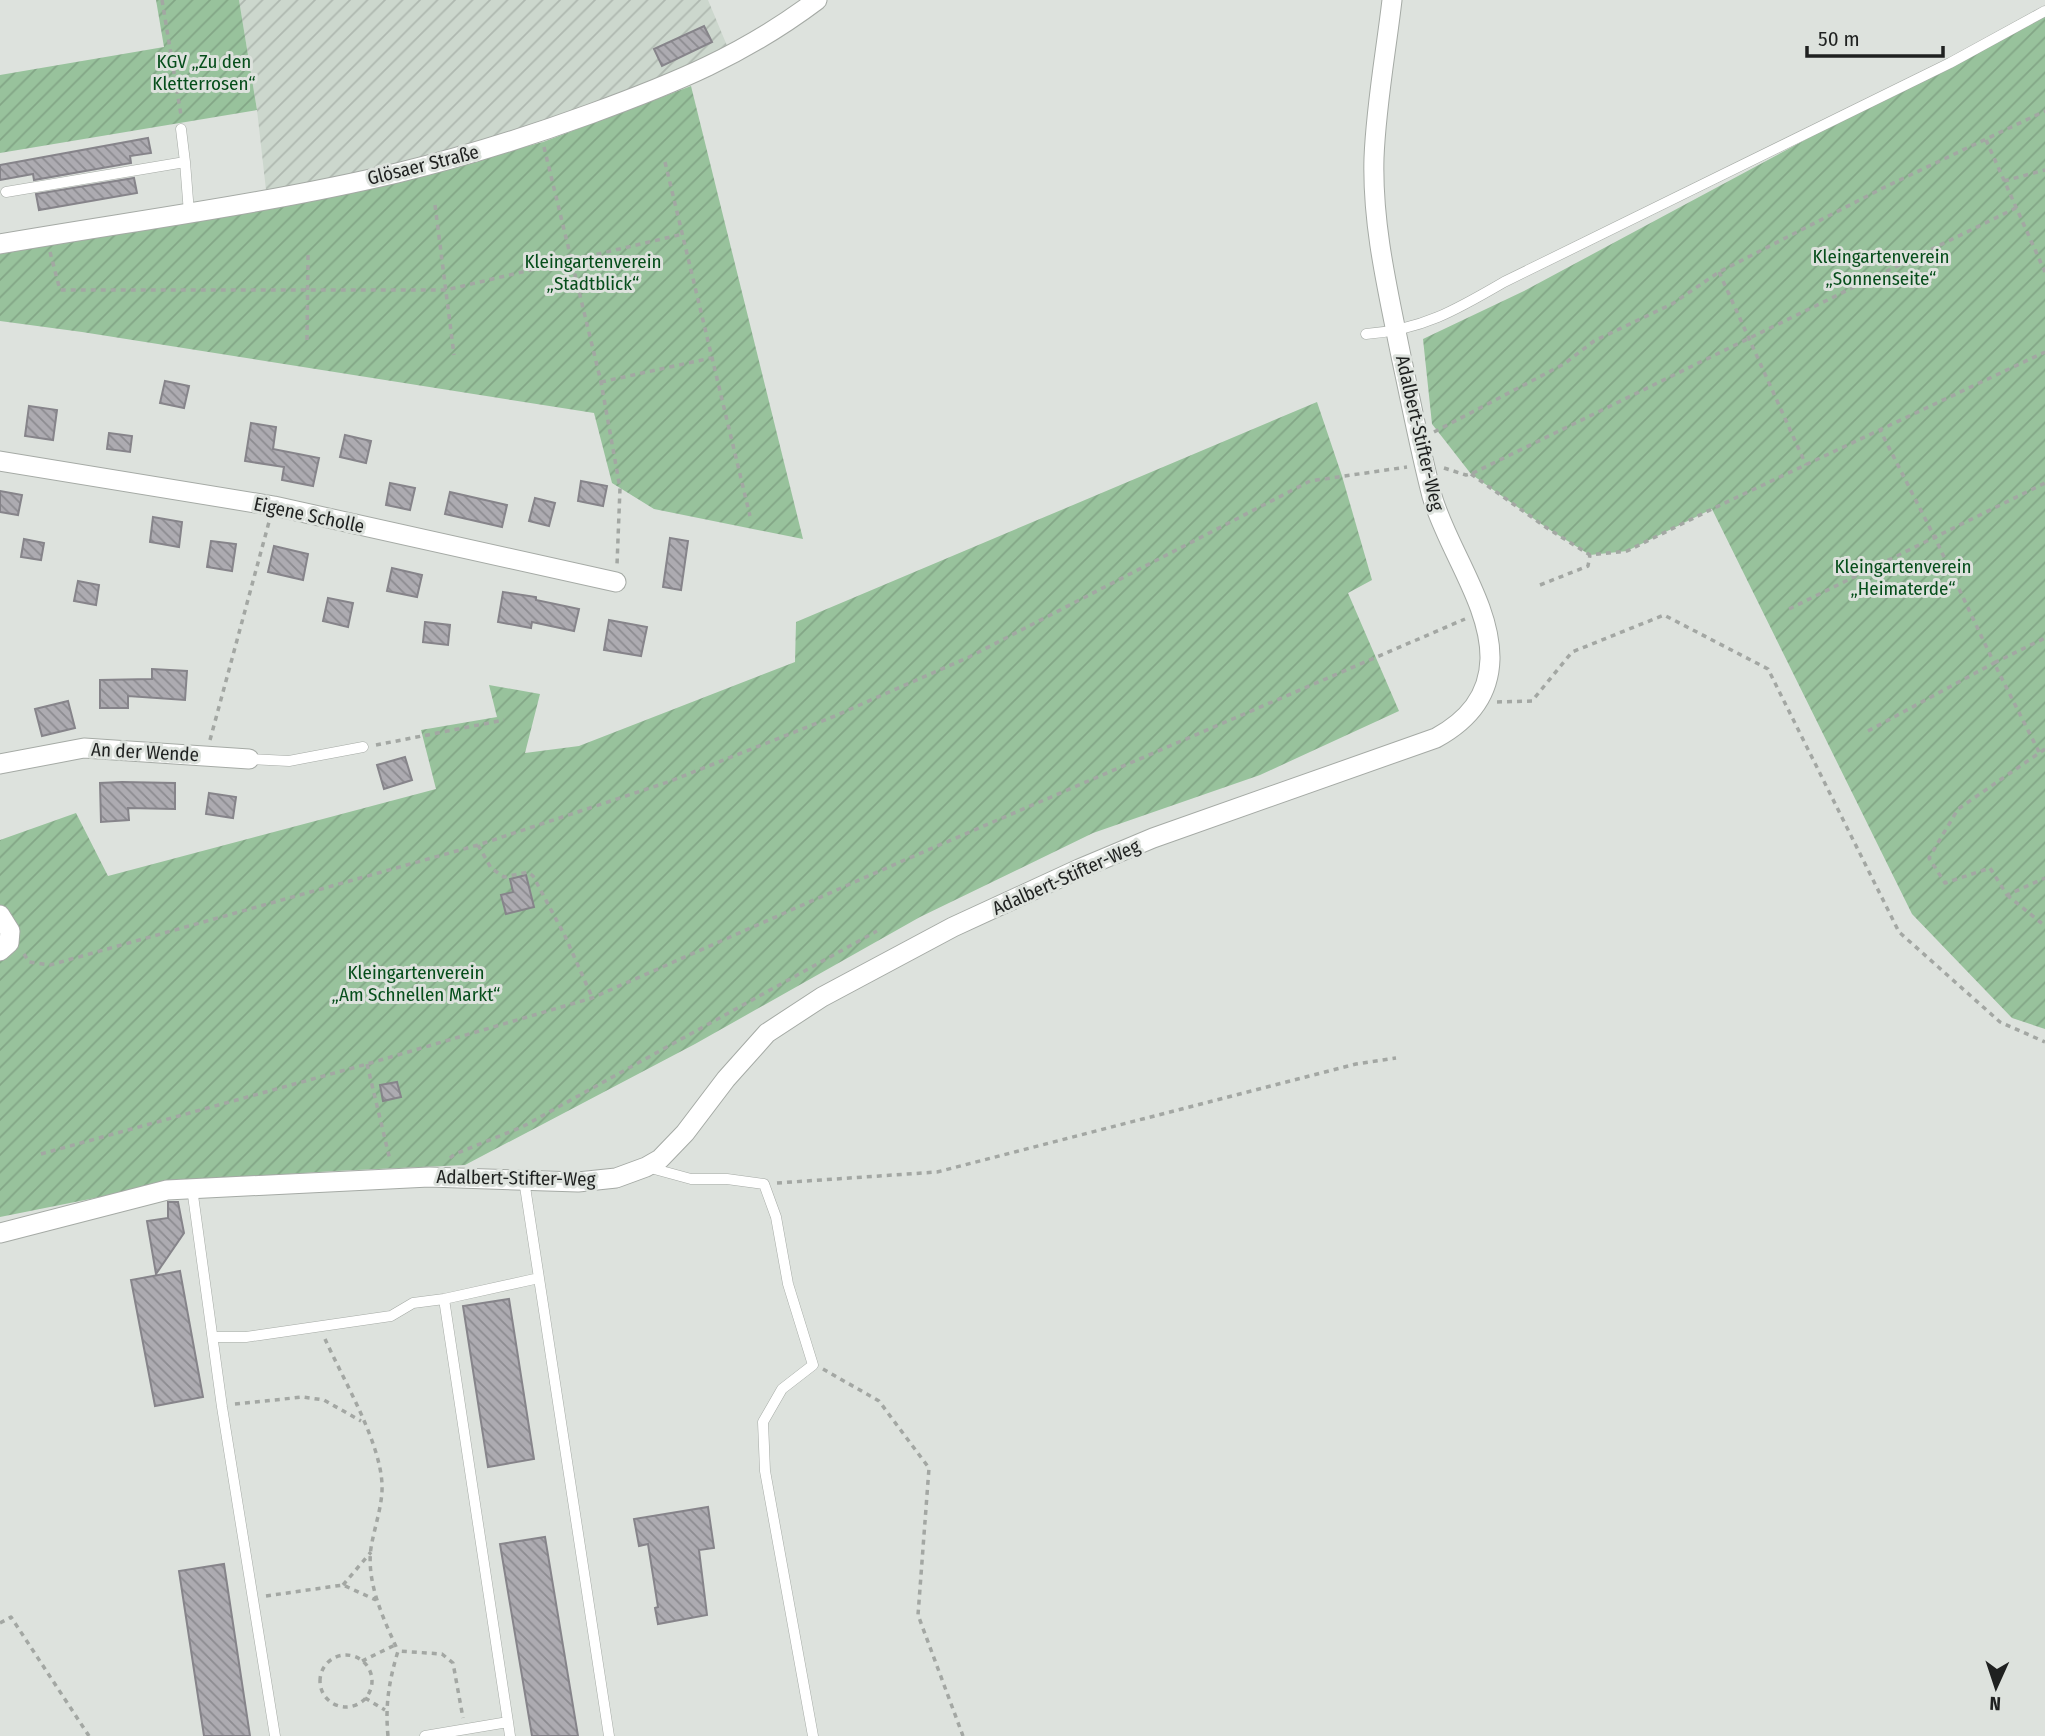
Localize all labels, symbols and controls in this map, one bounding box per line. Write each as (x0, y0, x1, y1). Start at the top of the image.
scale bar (1807, 14, 1944, 58)
text: 50 m (1818, 26, 1860, 52)
park label: KGV „Zu den Kletterrosen“ (152, 50, 256, 95)
street label: Glösaer Straße (365, 140, 481, 190)
park label: Kleingartenverein „Sonnenseite“ (1813, 245, 1949, 290)
park label: Kleingartenverein „Stadtblick“ (525, 250, 661, 295)
street label: Adalbert-Stifter-Weg (1391, 353, 1449, 513)
street label: Eigene Scholle (252, 492, 366, 538)
park label: Kleingartenverein „Heimaterde“ (1835, 555, 1971, 600)
street label: An der Wende (90, 738, 200, 766)
street label: Adalbert-Stifter-Weg (989, 834, 1143, 920)
park label: Kleingartenverein „Am Schnellen Markt“ (332, 961, 500, 1006)
street label: Adalbert-Stifter-Weg (436, 1165, 596, 1191)
north arrow (1961, 1652, 2031, 1722)
text: N (1989, 1692, 2001, 1715)

